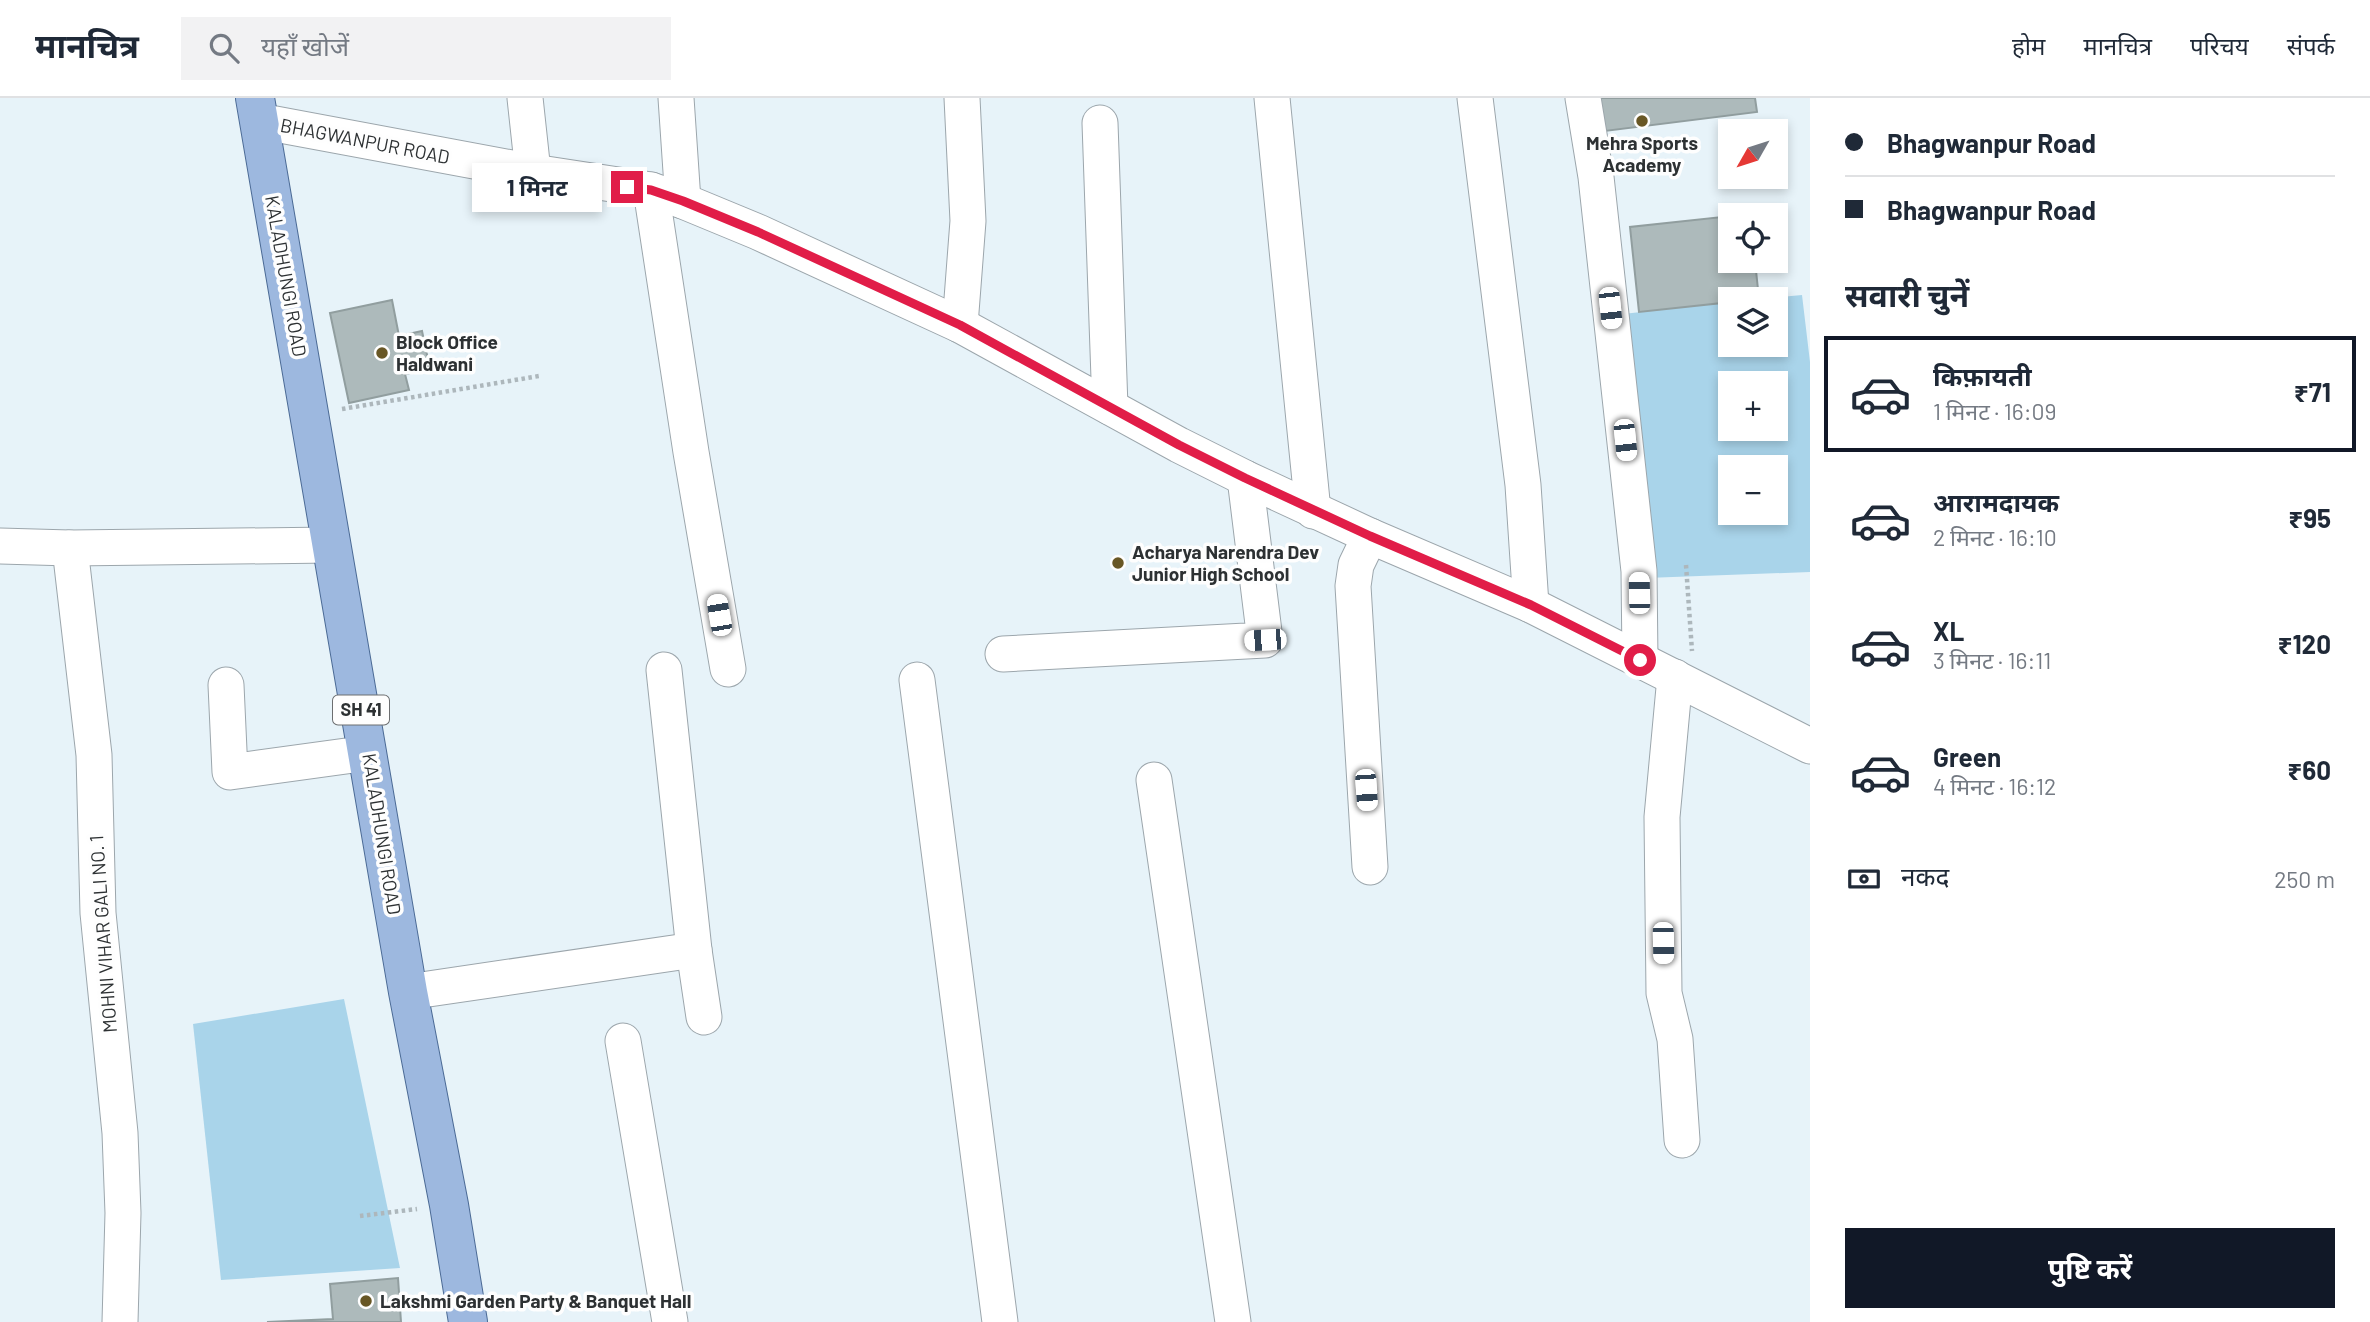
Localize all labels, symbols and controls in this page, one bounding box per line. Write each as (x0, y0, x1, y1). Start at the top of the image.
search box (181, 17, 671, 80)
text: मानचित्र (35, 25, 139, 65)
icon: search (205, 29, 243, 67)
text: यहाँ खोजें (261, 30, 349, 61)
text: होम (2012, 31, 2045, 60)
text: मानचित्र (2083, 31, 2152, 60)
text: परिचय (2190, 31, 2249, 60)
text: संपर्क (2287, 31, 2335, 60)
street label: BHAGWANPUR ROAD (278, 113, 452, 168)
marker: Mehra Sports Academy (1634, 113, 1650, 129)
north arrow (1718, 119, 1788, 189)
map controls (1718, 119, 1788, 525)
text: Bhagwanpur Road (1887, 127, 2096, 158)
place label: Mehra Sports Academy (1586, 131, 1698, 176)
callout: 1 मिनट (473, 162, 602, 212)
route end (611, 171, 643, 203)
text: 1 मिनट (506, 173, 568, 201)
street label: KALADHUNGI ROAD (261, 194, 312, 358)
text: Bhagwanpur Road (1887, 194, 2096, 225)
button: locate (1718, 203, 1788, 273)
text: सवारी चुनें (1845, 275, 1969, 313)
car (1598, 286, 1623, 330)
button: layers (1718, 287, 1788, 357)
place label: Block Office Haldwani (396, 330, 498, 375)
marker: Block Office Haldwani (374, 345, 390, 361)
text: किफ़ायती (1933, 360, 2032, 391)
icon: car (1849, 363, 1912, 426)
button: + (1718, 371, 1788, 441)
text: ₹71 (2294, 376, 2331, 407)
text: 1 मिनट · 16:09 (1933, 397, 2056, 425)
car (1613, 418, 1638, 462)
button: − (1718, 455, 1788, 525)
text: आरामदायक (1933, 486, 2059, 517)
icon: car (1849, 489, 1912, 552)
text: ₹95 (2288, 502, 2331, 533)
text: 2 मिनट · 16:10 (1933, 523, 2057, 551)
place label: Acharya Narendra Dev Junior High School (1132, 540, 1319, 585)
marker: Acharya Narendra Dev Junior High School (1110, 555, 1126, 571)
car (1629, 572, 1650, 614)
car (706, 592, 733, 638)
icon: car (1849, 615, 1912, 678)
text: XL (1933, 615, 1964, 646)
car (1244, 628, 1287, 652)
text: ₹120 (2278, 628, 2331, 659)
route start (1624, 644, 1656, 676)
text: 3 मिनट · 16:11 (1933, 646, 2051, 674)
road number: SH 41 (333, 696, 389, 724)
icon: car (1849, 741, 1912, 804)
text: Green (1933, 741, 2001, 772)
street label: KALADHUNGI ROAD (358, 752, 407, 916)
text: ₹60 (2287, 754, 2331, 785)
car (1355, 768, 1378, 812)
text: 4 मिनट · 16:12 (1933, 772, 2056, 800)
street label: MOHNI VIHAR GALI NO. 1 (84, 835, 121, 1034)
icon: cash (1845, 860, 1883, 898)
text: नकद (1901, 860, 1949, 891)
text: 250 m (2274, 865, 2335, 893)
car (1653, 922, 1674, 964)
button: पुष्टि करें (1845, 1228, 2335, 1308)
place label: Lakshmi Garden Party & Banquet Hall (380, 1289, 691, 1312)
marker: Lakshmi Garden Party & Banquet Hall (358, 1293, 374, 1309)

